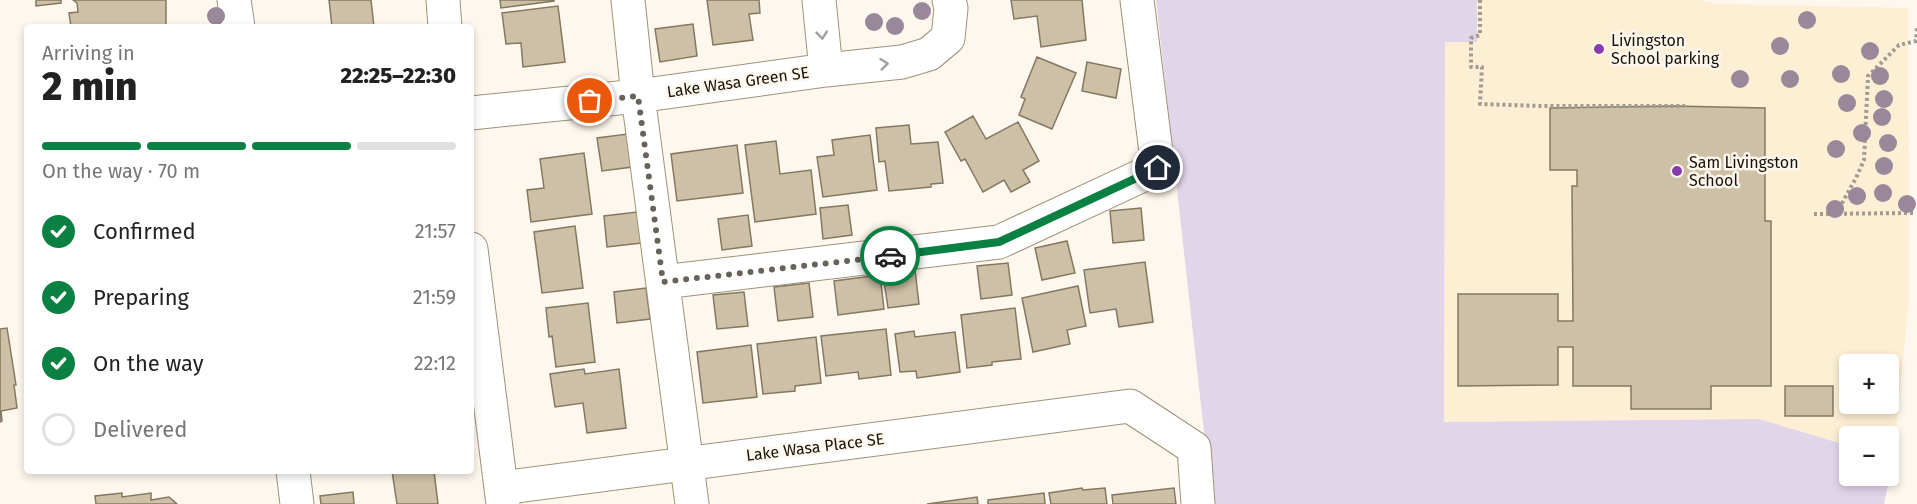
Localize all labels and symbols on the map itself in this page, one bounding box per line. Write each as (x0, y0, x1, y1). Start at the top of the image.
one-way arrow (815, 30, 828, 39)
place label: Livingston School parking (1611, 31, 1720, 68)
marker: Livingston School parking (1592, 42, 1606, 56)
one-way arrow (879, 58, 888, 71)
street label: Lake Wasa Green SE (666, 63, 810, 101)
pin (564, 75, 615, 126)
pin (1132, 142, 1183, 193)
place label: Sam Livingston School (1689, 153, 1799, 190)
marker: Sam Livingston School (1670, 164, 1684, 178)
courier (860, 226, 920, 286)
street label: Lake Wasa Place SE (745, 429, 885, 465)

